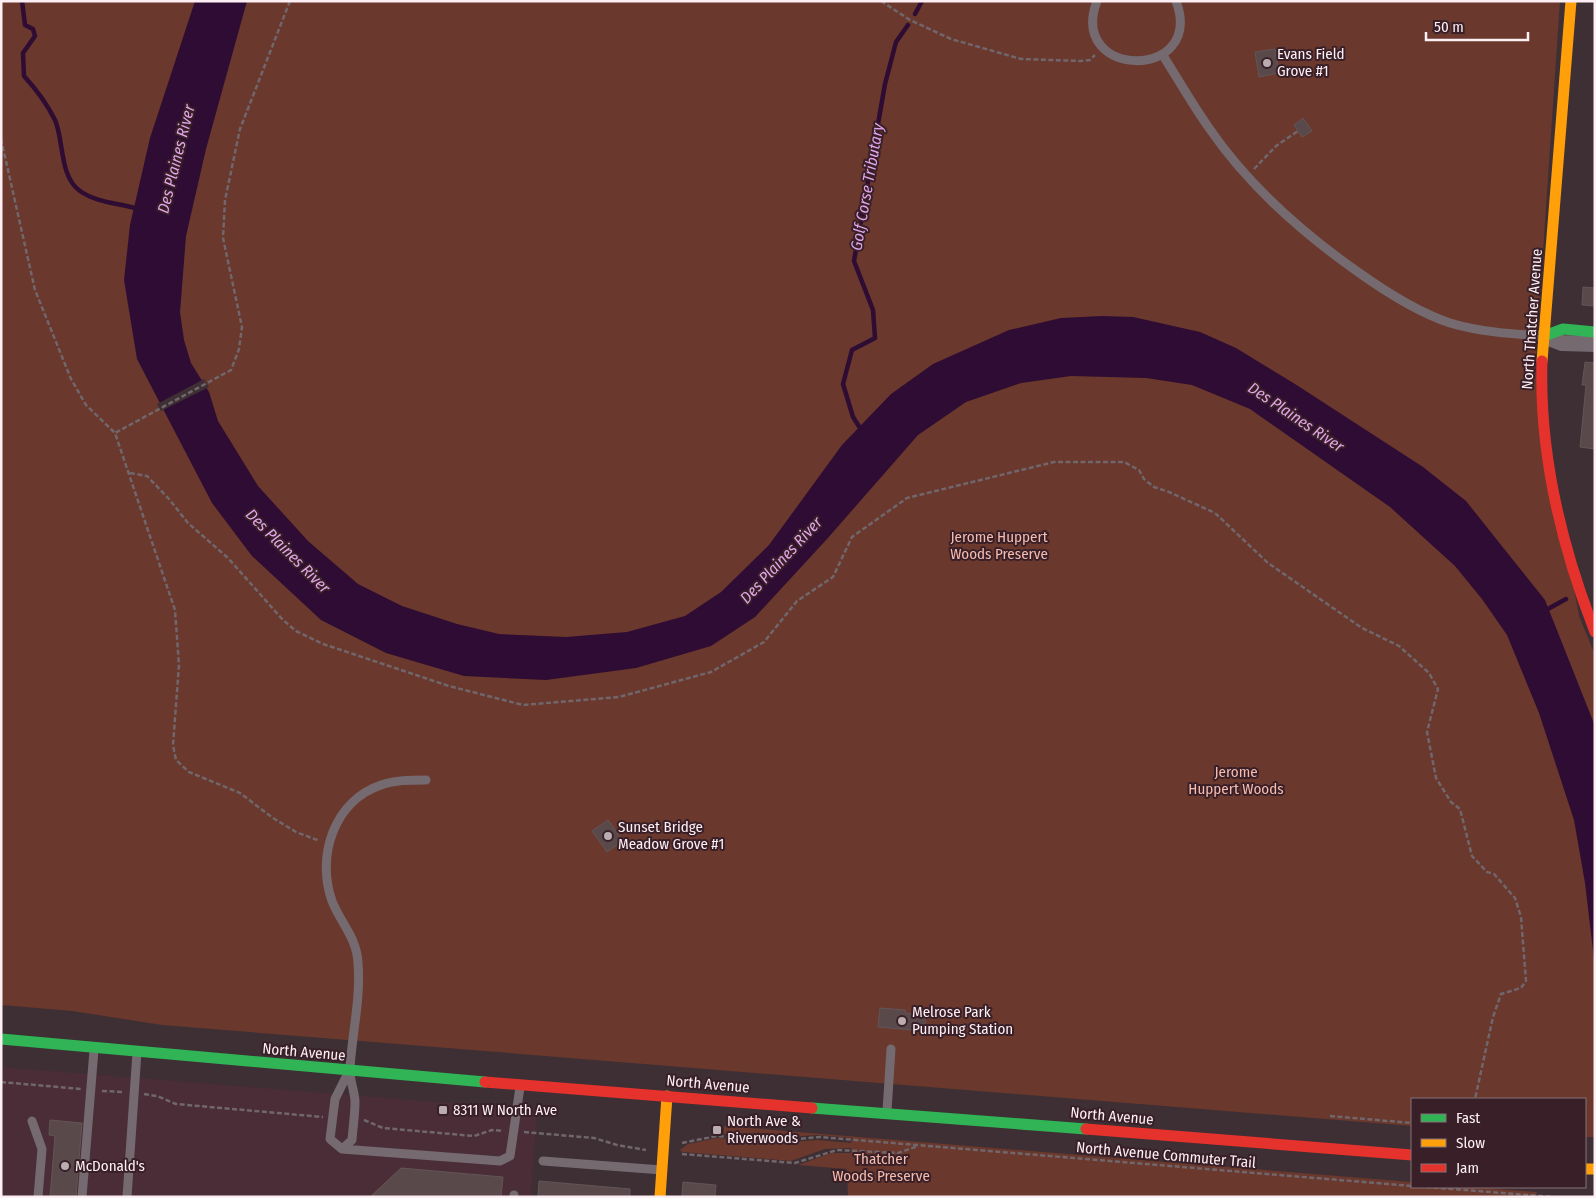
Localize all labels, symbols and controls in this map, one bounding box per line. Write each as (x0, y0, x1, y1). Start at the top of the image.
scale bar (1426, 10, 1528, 42)
text: 50 m (1434, 18, 1464, 36)
place label: Evans Field Grove #1 (1277, 45, 1345, 80)
marker: Evans Field Grove #1 (1261, 57, 1273, 69)
water label: Des Plaines River (153, 102, 199, 215)
water label: Golf Corse Tributary (846, 121, 888, 252)
street label: North Thatcher Avenue (1518, 248, 1546, 390)
water label: Des Plaines River (1245, 378, 1348, 456)
water label: Des Plaines River (242, 505, 334, 597)
water label: Des Plaines River (736, 513, 826, 607)
park label: Jerome Huppert Woods Preserve (950, 528, 1048, 563)
park label: Jerome Huppert Woods (1188, 763, 1284, 798)
place label: Sunset Bridge Meadow Grove #1 (618, 818, 724, 853)
marker: Sunset Bridge Meadow Grove #1 (602, 830, 614, 842)
place label: Melrose Park Pumping Station (912, 1003, 1013, 1038)
marker: Melrose Park Pumping Station (896, 1015, 908, 1027)
street label: North Avenue (262, 1039, 346, 1065)
street label: North Avenue (666, 1071, 750, 1097)
legend (1411, 1098, 1586, 1188)
place label: 8311 W North Ave (453, 1101, 557, 1119)
street label: North Avenue (1070, 1103, 1154, 1129)
marker: 8311 W North Ave (437, 1104, 449, 1116)
text: Fast (1456, 1109, 1480, 1127)
place label: North Ave & Riverwoods (727, 1112, 801, 1147)
marker: North Ave & Riverwoods (711, 1124, 723, 1136)
text: Slow (1456, 1134, 1485, 1152)
street label: North Avenue Commuter Trail (1075, 1138, 1257, 1172)
park label: Thatcher Woods Preserve (832, 1150, 930, 1185)
place label: McDonald's (75, 1157, 145, 1175)
text: Jam (1456, 1159, 1479, 1177)
marker: McDonald's (59, 1160, 71, 1172)

